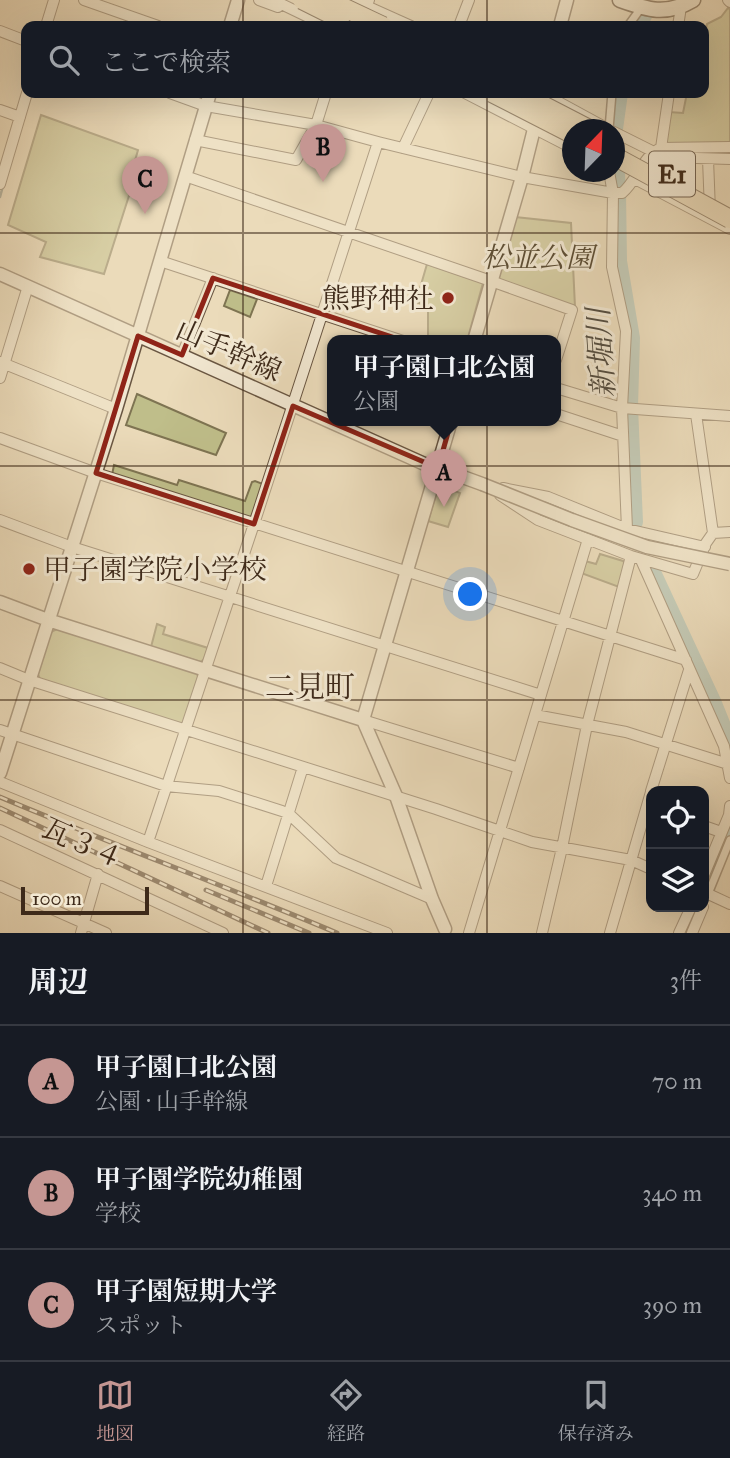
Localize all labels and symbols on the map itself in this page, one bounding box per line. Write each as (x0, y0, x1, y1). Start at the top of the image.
north arrow (562, 119, 625, 182)
pin: B (300, 124, 346, 182)
road number: E1 (649, 152, 695, 196)
pin: C (122, 156, 168, 214)
park label: 松並公園 (482, 240, 598, 275)
place label: 熊野神社 (322, 281, 434, 316)
marker: 熊野神社 (440, 290, 456, 306)
water label: 新堀川 (580, 304, 622, 399)
street label: 山手幹線 (171, 312, 287, 389)
pin: A (421, 449, 467, 507)
place label: 甲子園学院小学校 (43, 552, 267, 587)
marker: 甲子園学院小学校 (21, 561, 37, 577)
your location (453, 577, 487, 611)
district label: 二見町 (265, 669, 355, 705)
street label: 瓦３４ (37, 810, 128, 877)
scale bar (21, 884, 149, 916)

